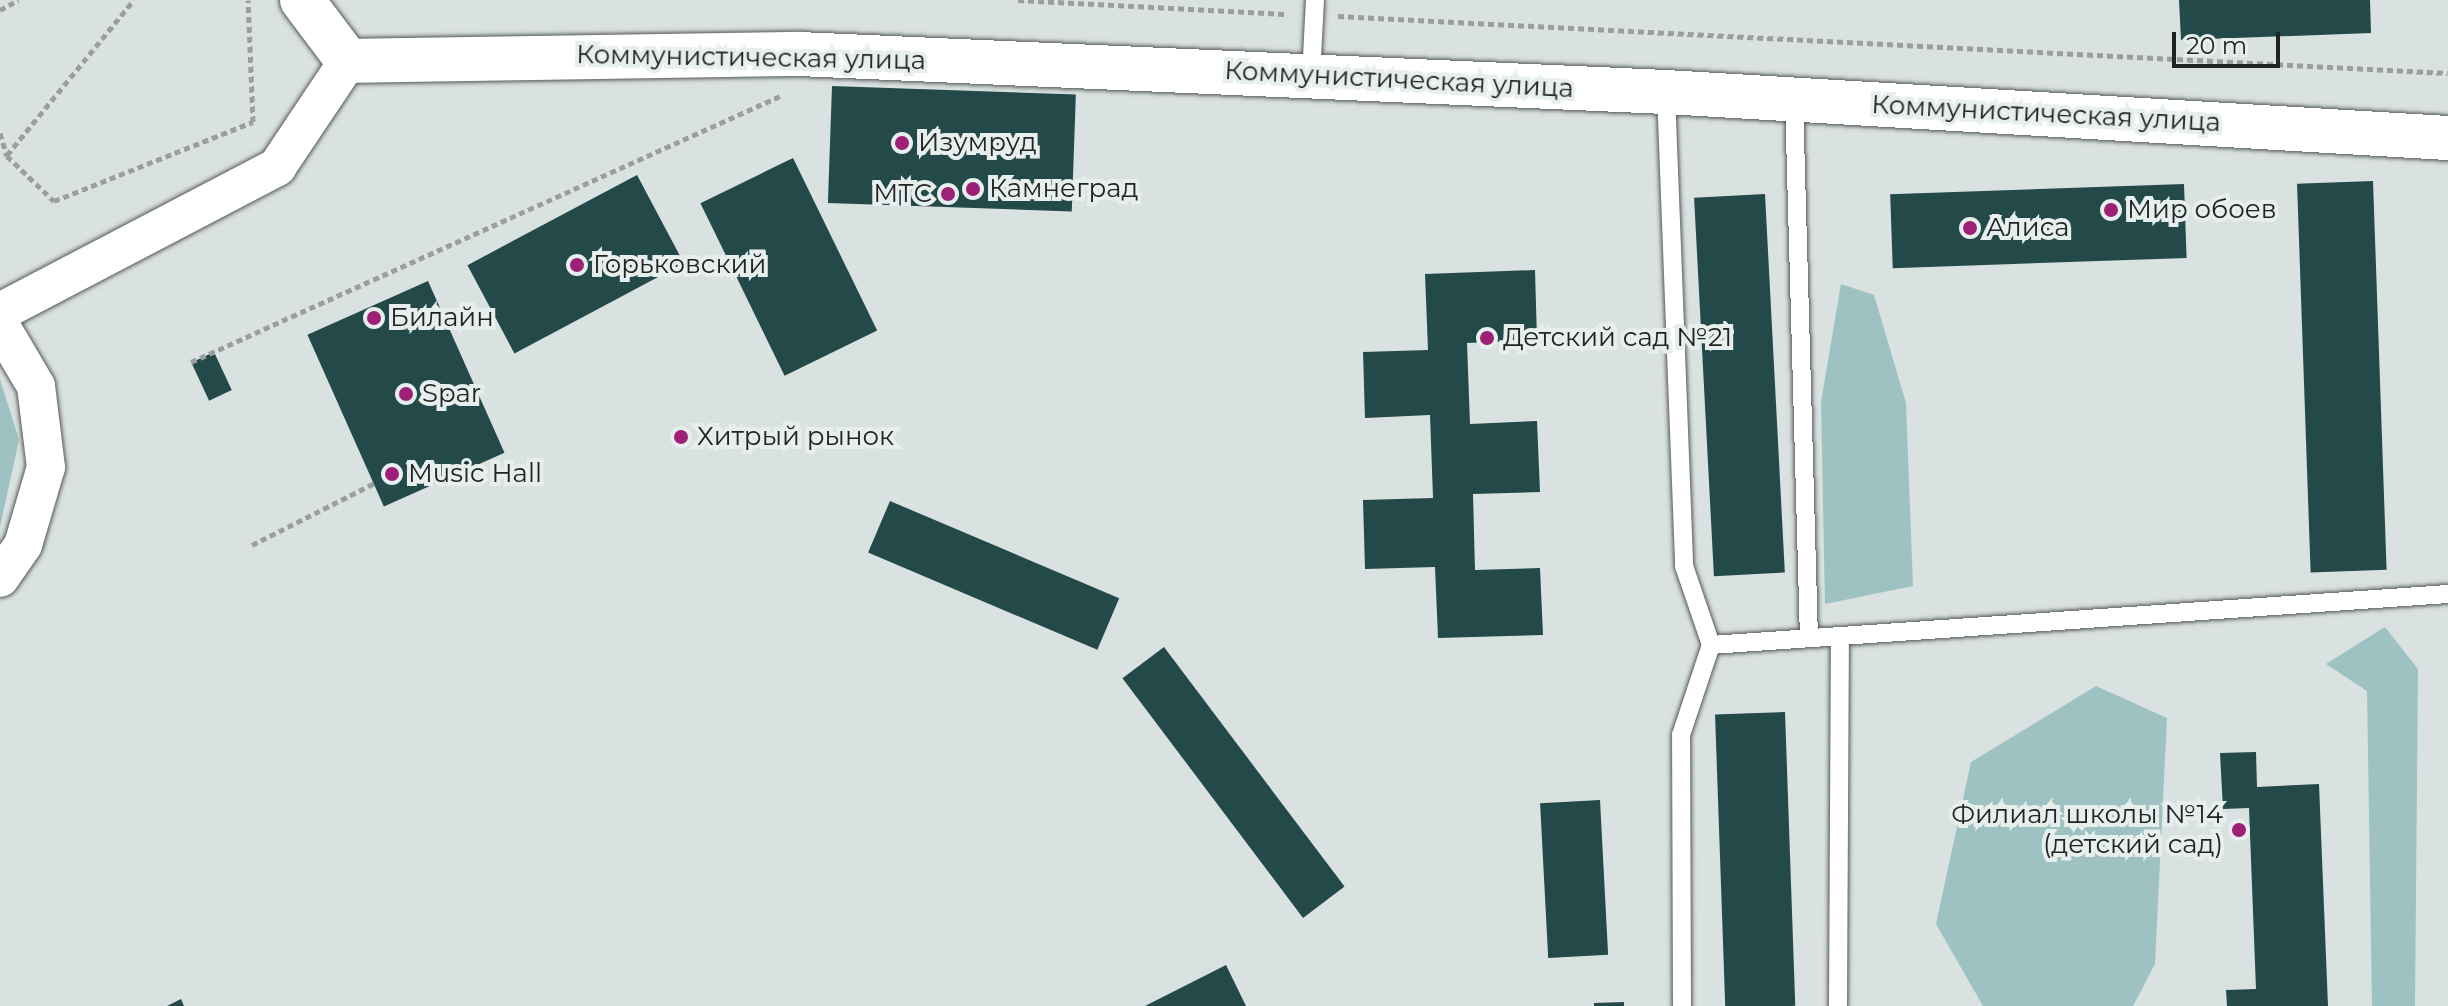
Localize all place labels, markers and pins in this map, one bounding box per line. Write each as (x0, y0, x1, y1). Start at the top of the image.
place label: Изумруд (918, 127, 1037, 159)
marker: Изумруд (893, 134, 911, 152)
place label: Камнеград (989, 173, 1138, 205)
place label: МТС (873, 178, 932, 210)
marker: Камнеград (964, 180, 982, 198)
marker: МТС (939, 185, 957, 203)
place label: Мир обоев (2127, 194, 2277, 226)
marker: Мир обоев (2102, 201, 2120, 219)
place label: Алиса (1986, 212, 2069, 244)
marker: Алиса (1961, 219, 1979, 237)
place label: Горьковский (593, 249, 766, 281)
marker: Горьковский (568, 256, 586, 274)
place label: Билайн (390, 302, 494, 334)
marker: Билайн (365, 309, 383, 327)
place label: Детский сад №21 (1503, 322, 1732, 354)
marker: Детский сад №21 (1478, 329, 1496, 347)
place label: Spar (422, 378, 481, 410)
marker: Spar (397, 385, 415, 403)
place label: Хитрый рынок (697, 421, 894, 453)
marker: Хитрый рынок (672, 428, 690, 446)
place label: Music Hall (408, 458, 542, 490)
marker: Music Hall (383, 465, 401, 483)
place label: Филиал школы №14 (детский сад) (1951, 799, 2223, 860)
marker: Филиал школы №14 (детский сад) (2230, 821, 2248, 839)

